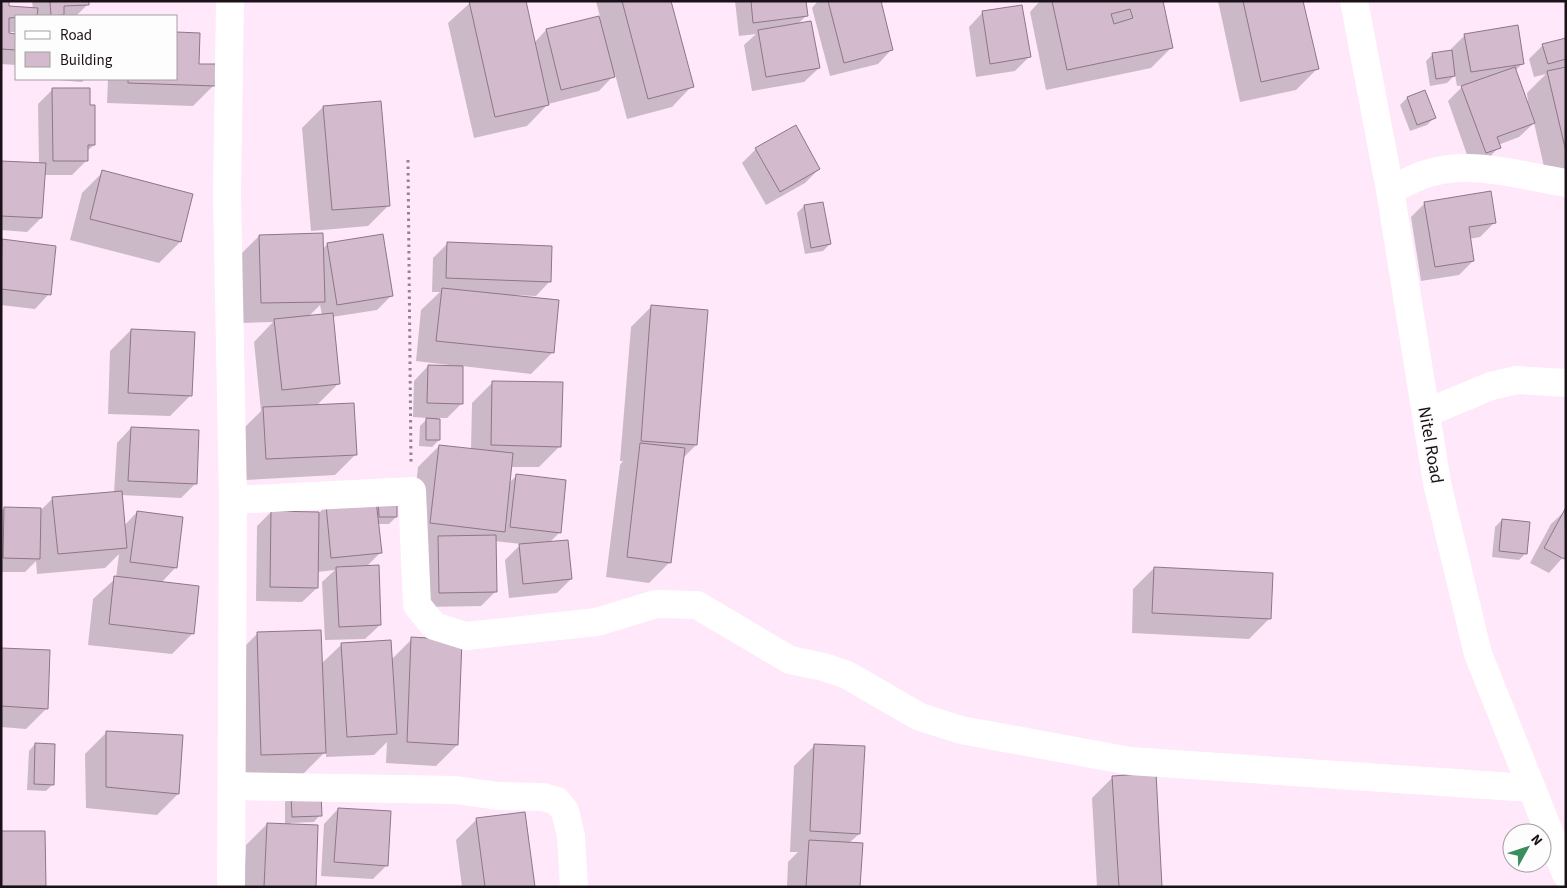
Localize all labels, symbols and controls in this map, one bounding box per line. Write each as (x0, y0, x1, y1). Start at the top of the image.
legend (15, 15, 178, 80)
text: Road (60, 25, 92, 46)
text: Building (60, 50, 113, 71)
street label: Nitel Road (1411, 405, 1450, 486)
north arrow (1502, 823, 1552, 873)
text: N (1526, 830, 1547, 850)

